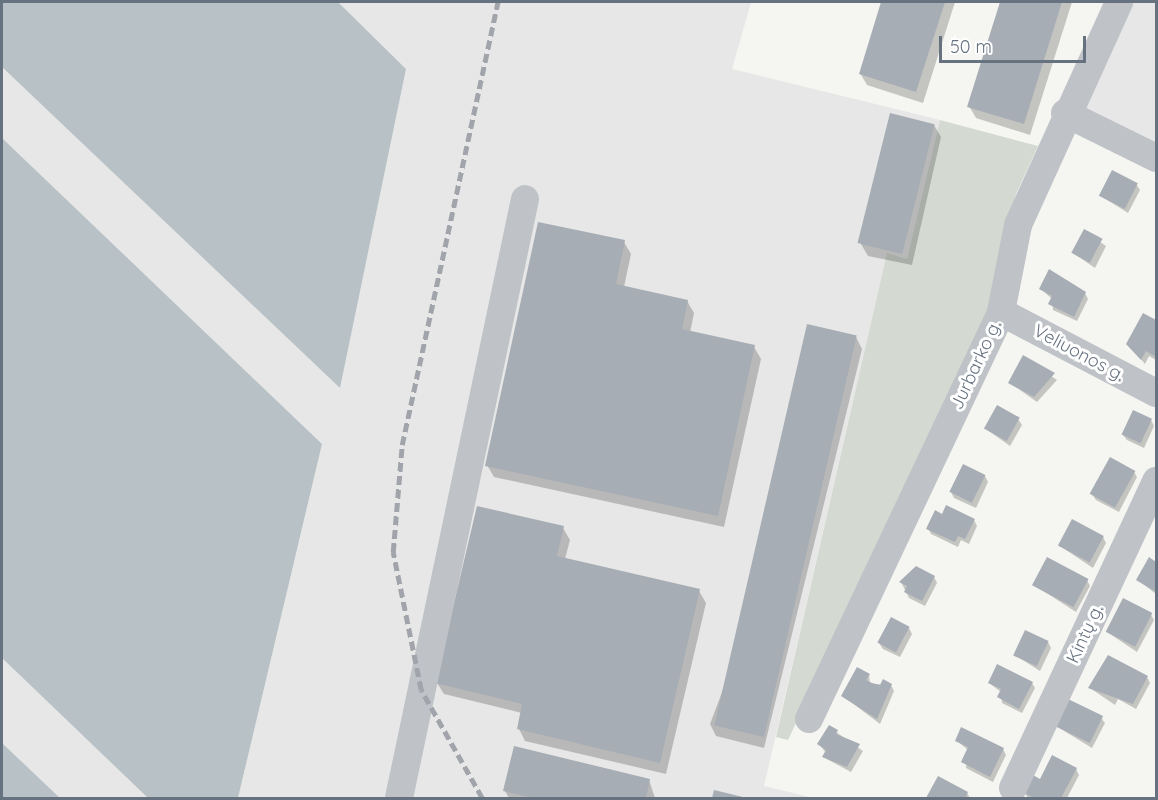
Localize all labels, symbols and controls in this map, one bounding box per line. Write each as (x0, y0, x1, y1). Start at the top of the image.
scale bar (942, 24, 1089, 62)
text: 50 m (950, 35, 992, 58)
street label: Jurbarko g. (946, 317, 1006, 413)
street label: Veliuonos g. (1030, 320, 1128, 386)
street label: Kintų g. (1062, 601, 1108, 667)

